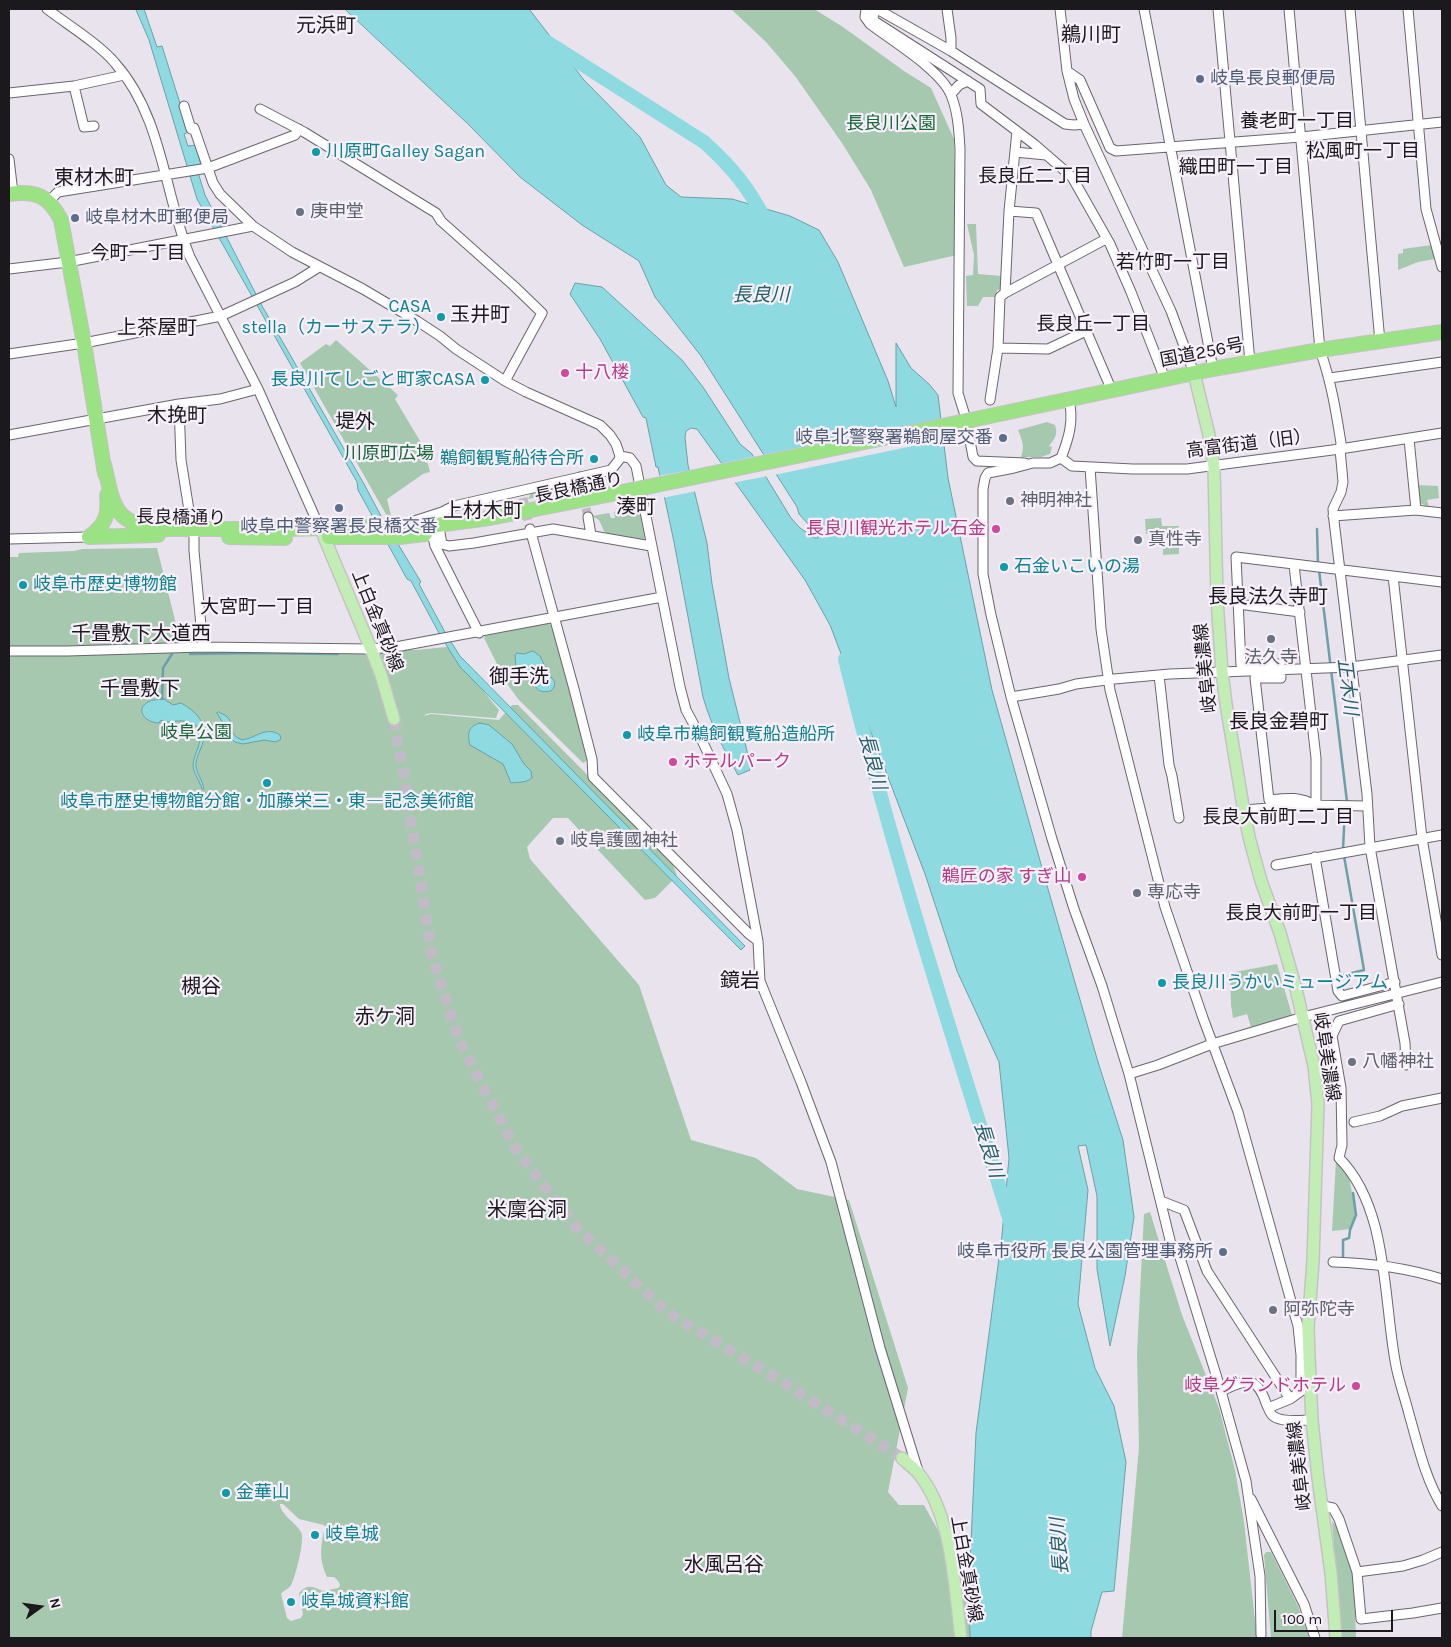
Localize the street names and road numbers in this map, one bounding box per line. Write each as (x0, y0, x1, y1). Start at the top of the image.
street label: 国道256号 (1158, 334, 1246, 372)
street label: 高富街道（旧） (1185, 426, 1313, 462)
street label: 長良橋通り (533, 468, 625, 508)
street label: 長良橋通り (136, 506, 226, 530)
street label: 上白金真砂線 (347, 567, 407, 675)
street label: 岐阜美濃線 (1191, 622, 1221, 714)
street label: 岐阜美濃線 (1308, 1011, 1344, 1103)
street label: 岐阜美濃線 (1284, 1420, 1316, 1512)
street label: 上白金真砂線 (946, 1514, 986, 1624)

